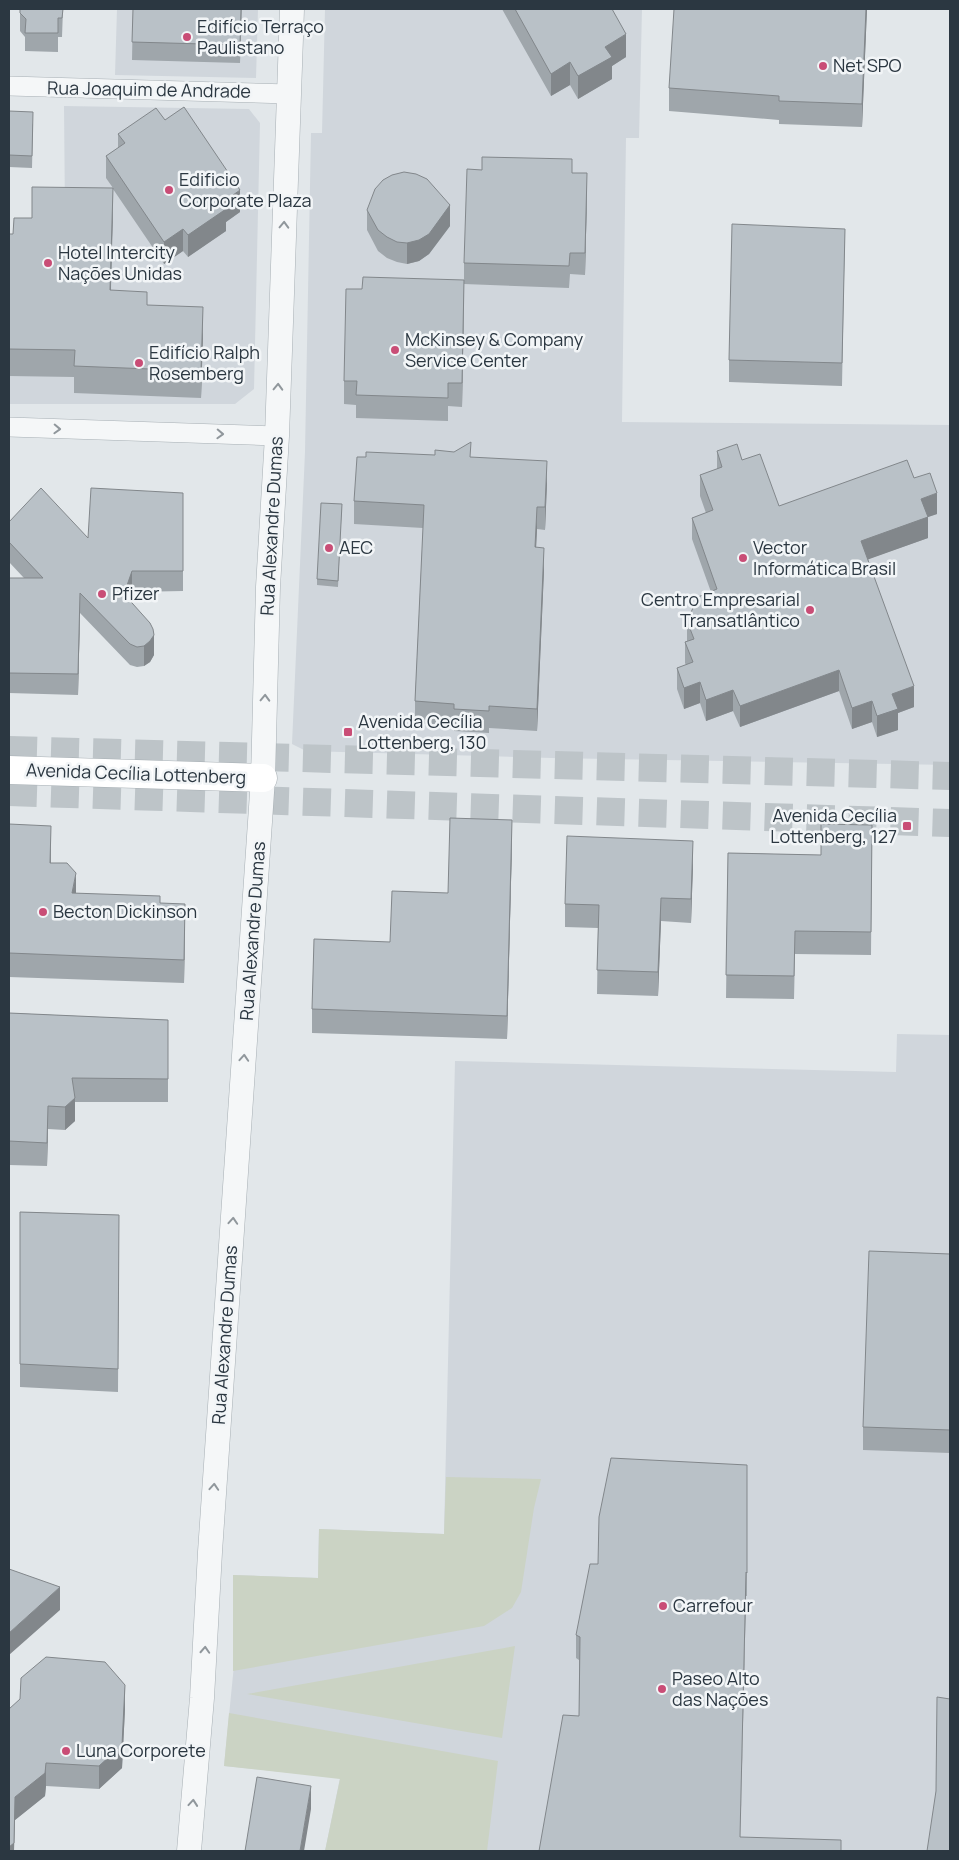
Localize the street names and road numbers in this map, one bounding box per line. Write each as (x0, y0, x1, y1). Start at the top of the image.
street label: Rua Joaquim de Andrade (47, 75, 251, 103)
street label: Rua Alexandre Dumas (254, 436, 288, 616)
street label: Avenida Cecília Lottenberg (26, 757, 247, 789)
street label: Rua Alexandre Dumas (234, 840, 270, 1021)
street label: Rua Alexandre Dumas (206, 1244, 242, 1425)

